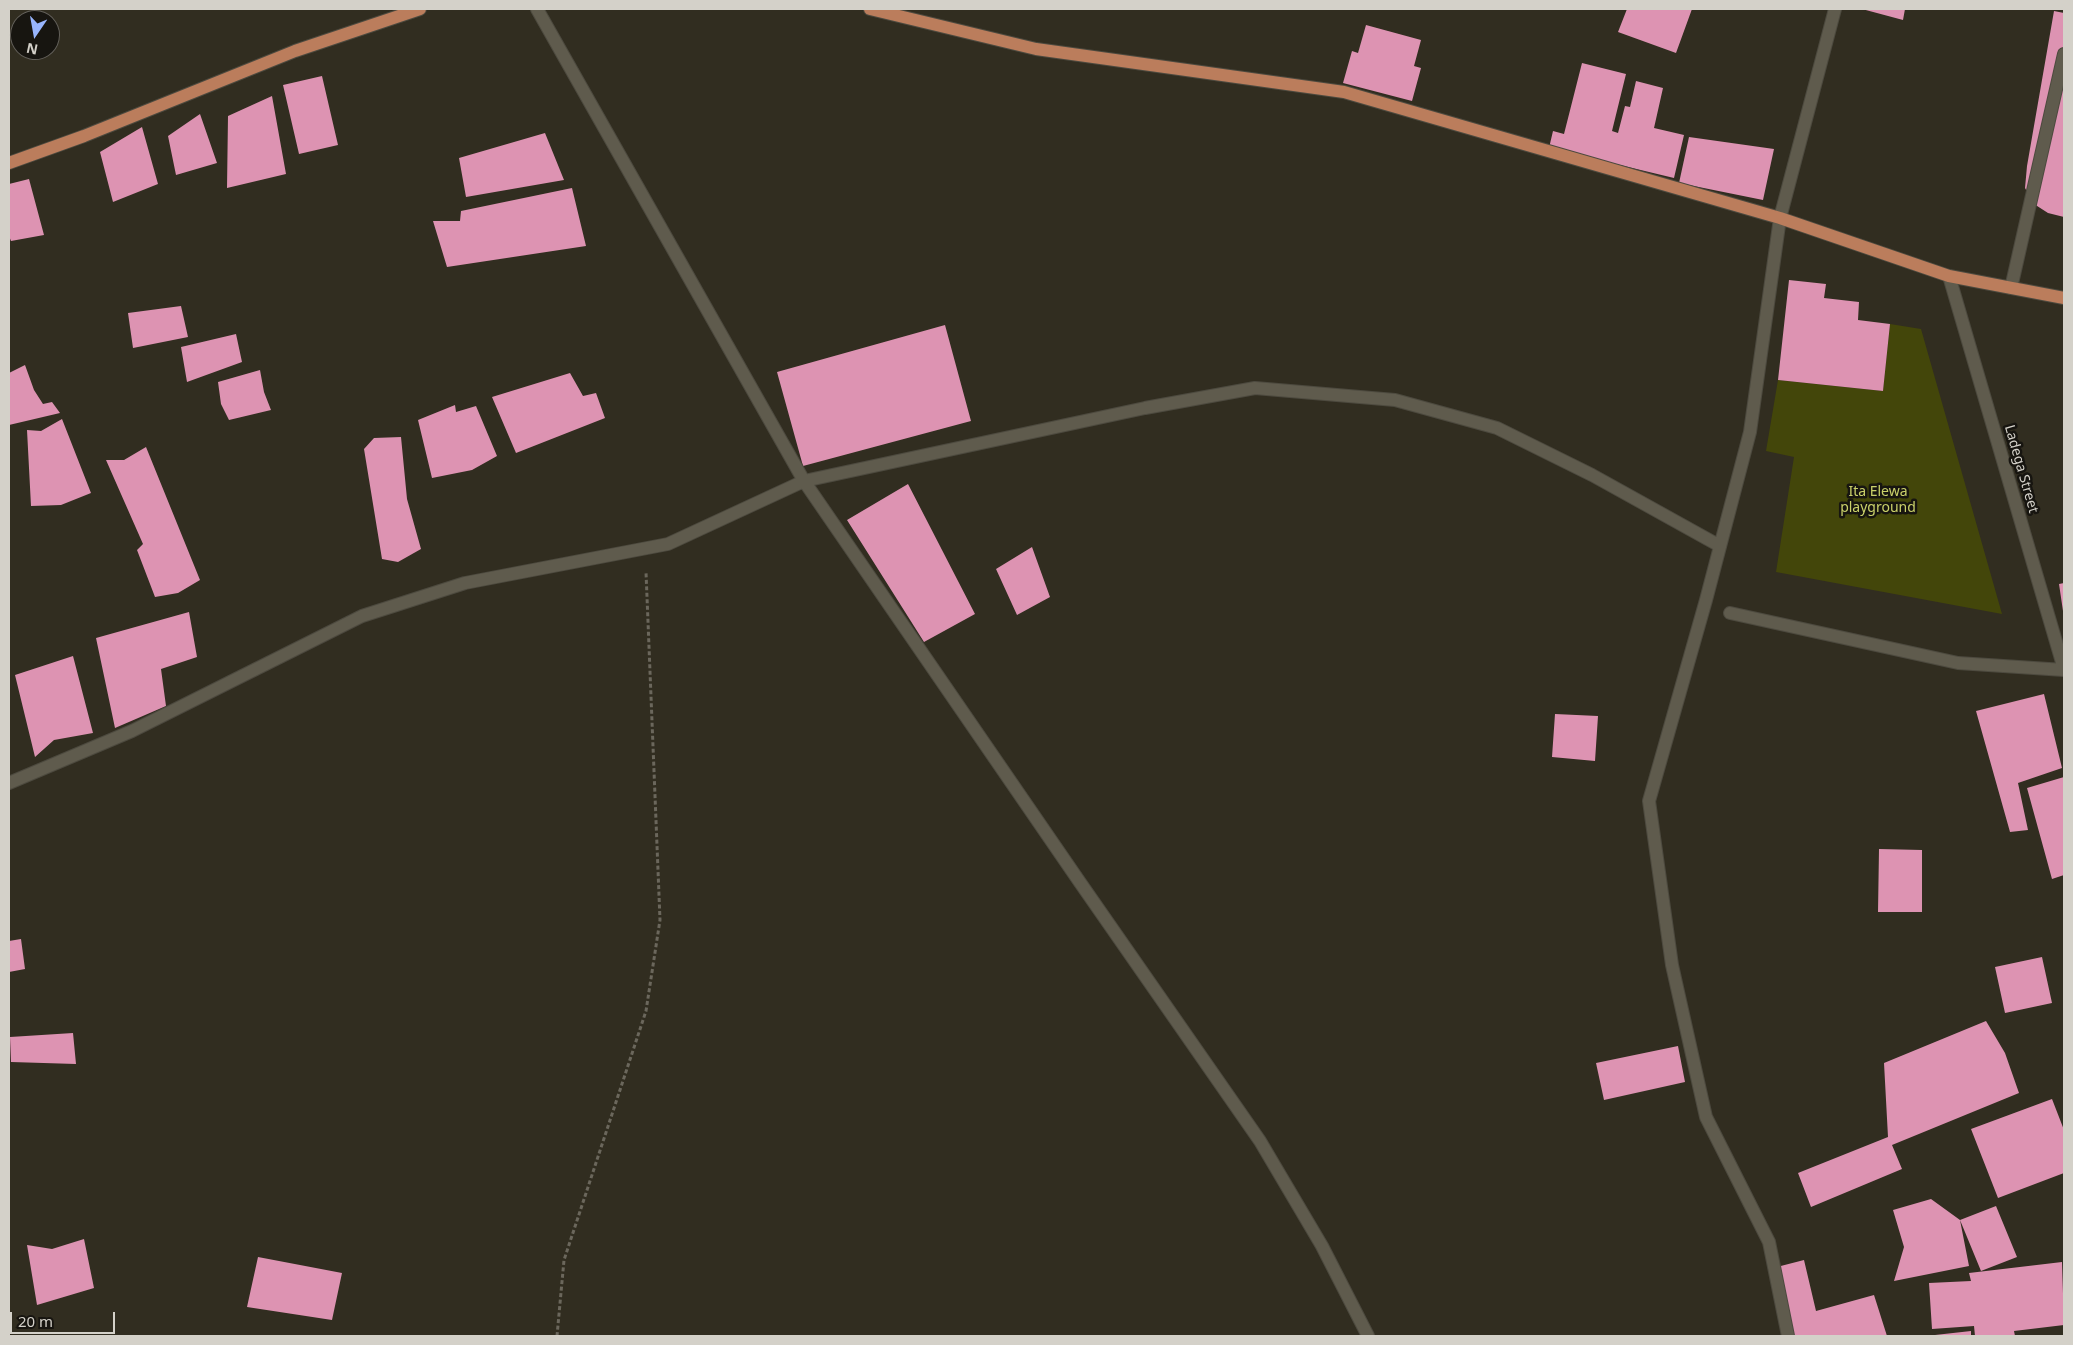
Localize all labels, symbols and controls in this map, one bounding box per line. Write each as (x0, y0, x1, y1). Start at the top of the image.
north arrow (10, 10, 60, 60)
text: N (24, 39, 40, 60)
street label: Ladega Street (2000, 423, 2042, 515)
park label: Ita Elewa playground (1840, 484, 1916, 516)
scale bar (12, 1302, 118, 1334)
text: 20 m (18, 1311, 53, 1331)

